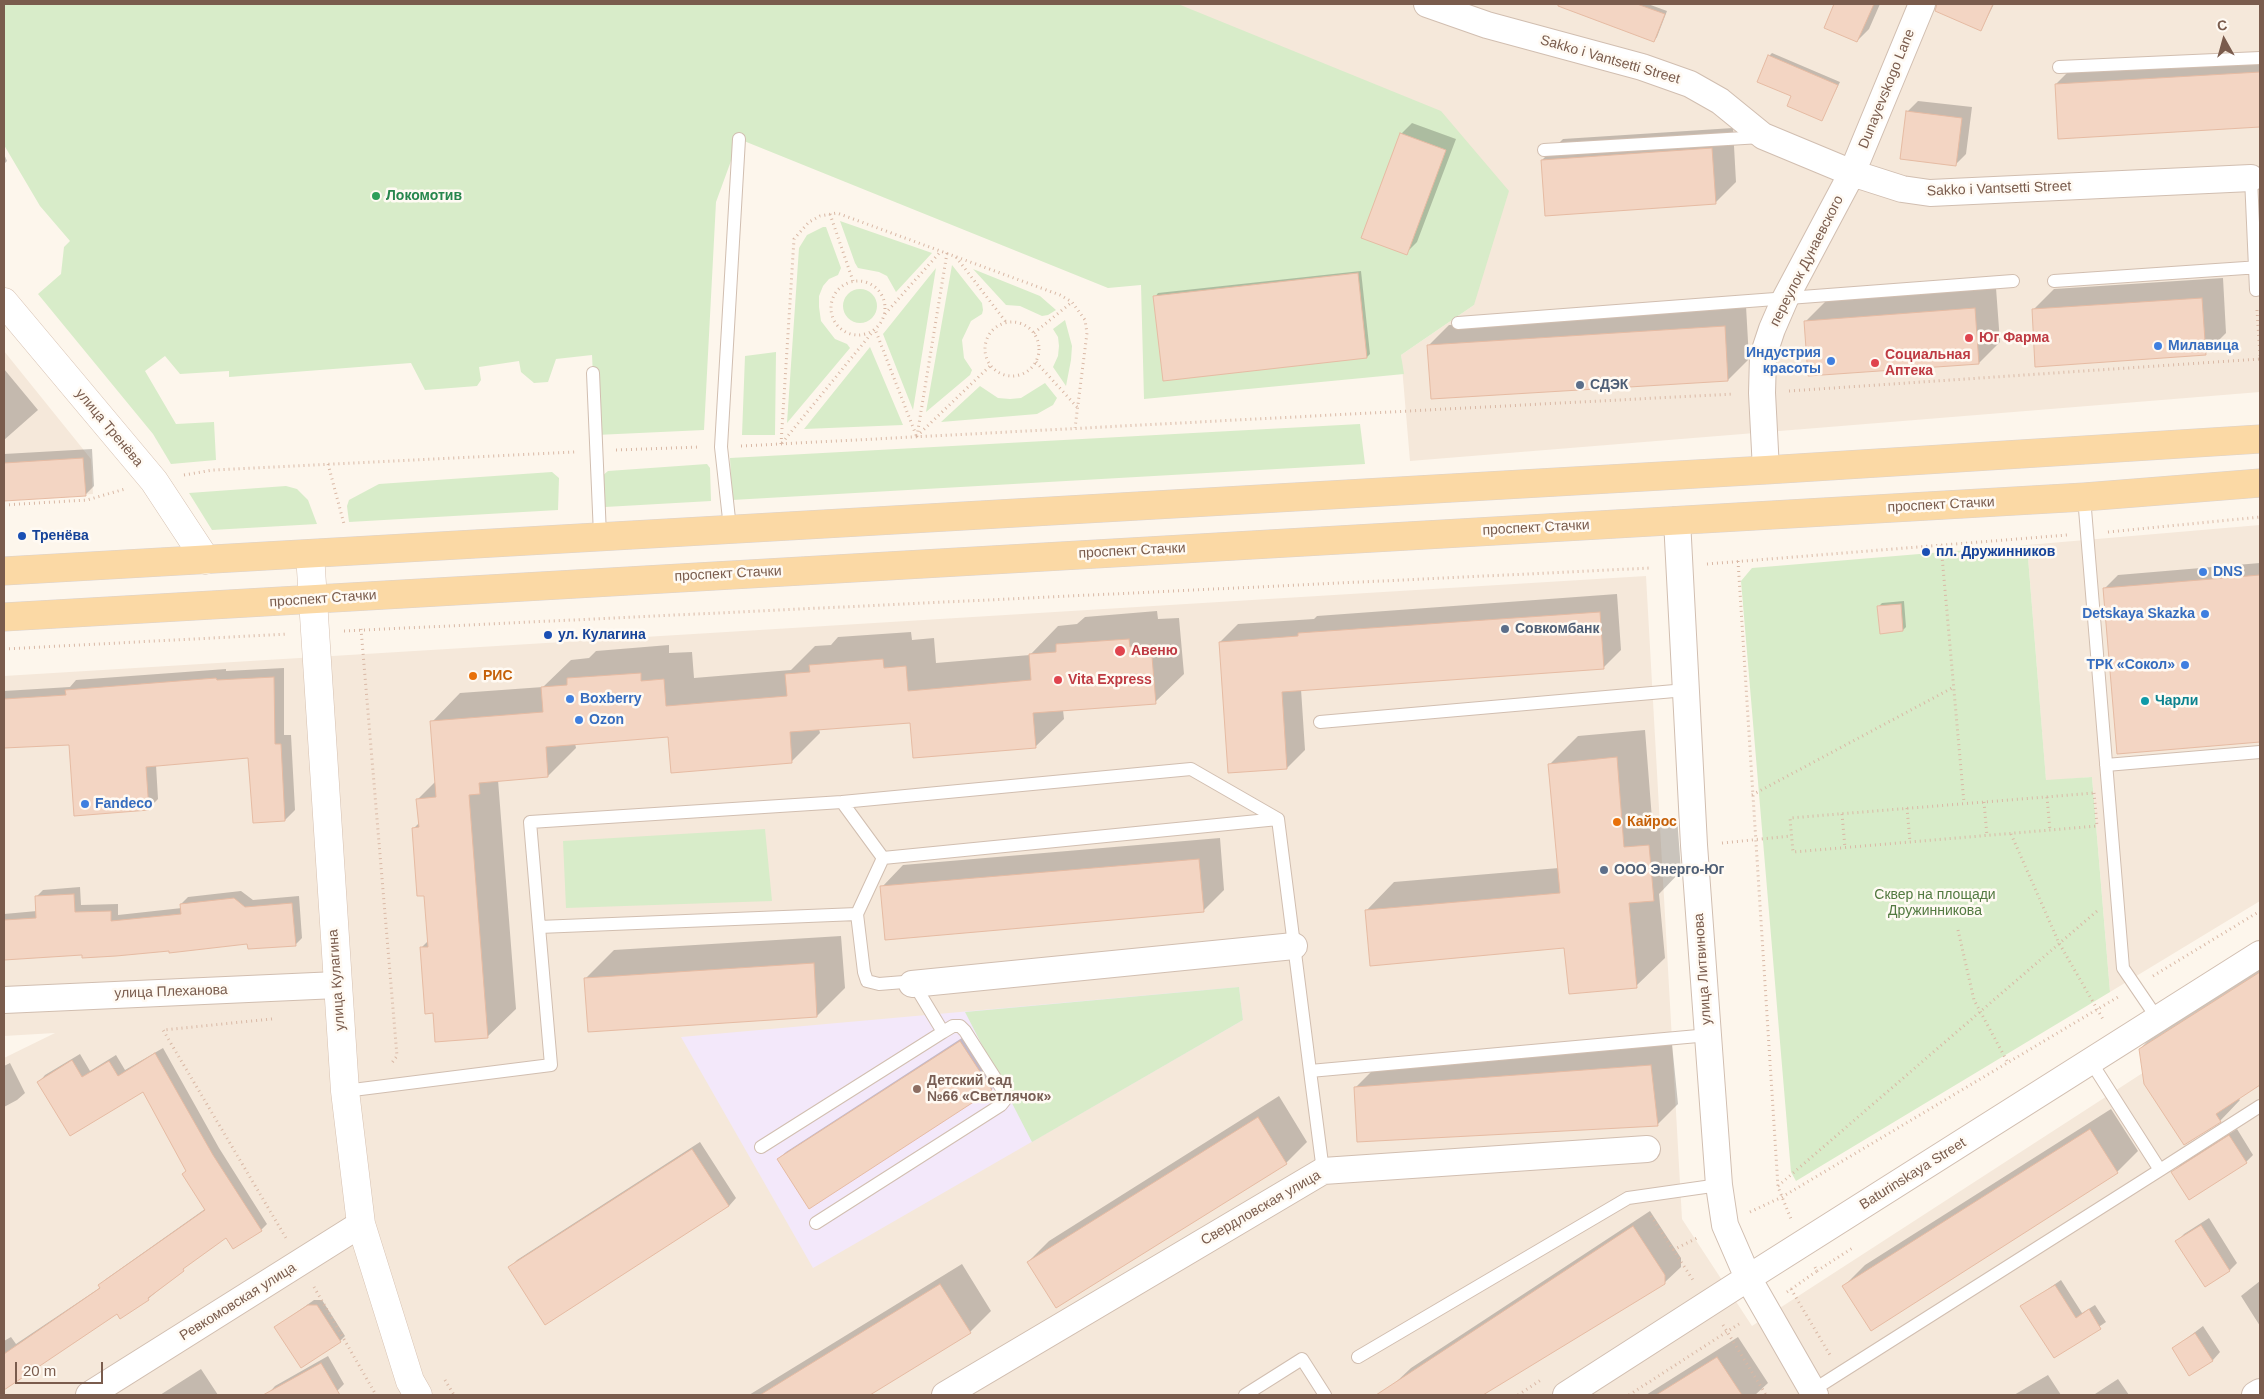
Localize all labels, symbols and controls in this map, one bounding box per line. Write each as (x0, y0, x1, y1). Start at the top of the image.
north arrow (2199, 15, 2249, 65)
text: С (2216, 17, 2228, 34)
street label: Dunayevskogo Lane (1855, 27, 1919, 151)
street label: Sakko i Vantsetti Street (1538, 32, 1682, 88)
street label: Sakko i Vantsetti Street (1927, 178, 2071, 200)
place label: Локомотив (386, 188, 462, 204)
marker: Локомотив (370, 190, 382, 202)
street label: переулок Дунаевского (1767, 193, 1847, 329)
place label: Юг Фарма (1979, 330, 2049, 346)
marker: Юг Фарма (1963, 332, 1975, 344)
place label: Милавица (2168, 338, 2239, 354)
marker: Милавица (2152, 340, 2164, 352)
place label: Индустрия красоты (1746, 345, 1821, 378)
place label: Социальная Аптека (1885, 347, 1971, 380)
marker: Индустрия красоты (1825, 355, 1837, 367)
marker: Социальная Аптека (1869, 357, 1881, 369)
place label: СДЭК (1590, 377, 1628, 393)
marker: СДЭК (1574, 379, 1586, 391)
street label: улица Тренёва (72, 386, 146, 470)
street label: проспект Стачки (1887, 494, 1995, 516)
street label: проспект Стачки (1482, 517, 1590, 539)
place label: Тренёва (32, 528, 89, 544)
marker: Тренёва (16, 530, 28, 542)
street label: проспект Стачки (1078, 540, 1186, 562)
place label: пл. Дружинников (1936, 544, 2055, 560)
marker: пл. Дружинников (1920, 546, 1932, 558)
street label: проспект Стачки (674, 563, 782, 585)
place label: DNS (2213, 564, 2243, 580)
marker: DNS (2197, 566, 2209, 578)
street label: проспект Стачки (269, 587, 377, 611)
place label: Detskaya Skazka (2082, 606, 2195, 622)
marker: Detskaya Skazka (2199, 608, 2211, 620)
place label: Совкомбанк (1515, 621, 1600, 637)
marker: Совкомбанк (1499, 623, 1511, 635)
place label: ул. Кулагина (558, 627, 646, 643)
marker: ул. Кулагина (542, 629, 554, 641)
place label: Авеню (1131, 643, 1178, 659)
marker: Авеню (1113, 644, 1127, 658)
place label: ТРК «Сокол» (2087, 657, 2175, 673)
marker: ТРК «Сокол» (2179, 659, 2191, 671)
place label: РИС (483, 668, 513, 684)
marker: РИС (467, 670, 479, 682)
place label: Vita Express (1068, 672, 1152, 688)
marker: Vita Express (1052, 674, 1064, 686)
place label: Boxberry (580, 691, 641, 707)
marker: Boxberry (564, 693, 576, 705)
place label: Чарли (2155, 693, 2198, 709)
marker: Чарли (2139, 695, 2151, 707)
place label: Ozon (589, 712, 624, 728)
marker: Ozon (573, 714, 585, 726)
place label: Fandeco (95, 796, 153, 812)
marker: Fandeco (79, 798, 91, 810)
place label: Кайрос (1627, 814, 1677, 830)
marker: Кайрос (1611, 816, 1623, 828)
place label: ООО Энерго-Юг (1614, 862, 1724, 878)
marker: ООО Энерго-Юг (1598, 864, 1610, 876)
park label: Сквер на площади Дружинникова (1874, 887, 1996, 920)
street label: улица Литвинова (1691, 913, 1715, 1025)
street label: улица Кулагина (325, 929, 349, 1031)
street label: улица Плеханова (114, 982, 228, 1002)
place label: Детский сад №66 «Светлячок» (927, 1073, 1051, 1106)
marker: Детский сад №66 «Светлячок» (911, 1083, 923, 1095)
street label: Baturinskaya Street (1857, 1135, 1969, 1213)
street label: Свердловская улица (1198, 1167, 1324, 1249)
street label: Ревкомовская улица (177, 1259, 299, 1345)
scale bar (18, 1352, 105, 1384)
text: 20 m (23, 1362, 56, 1379)

